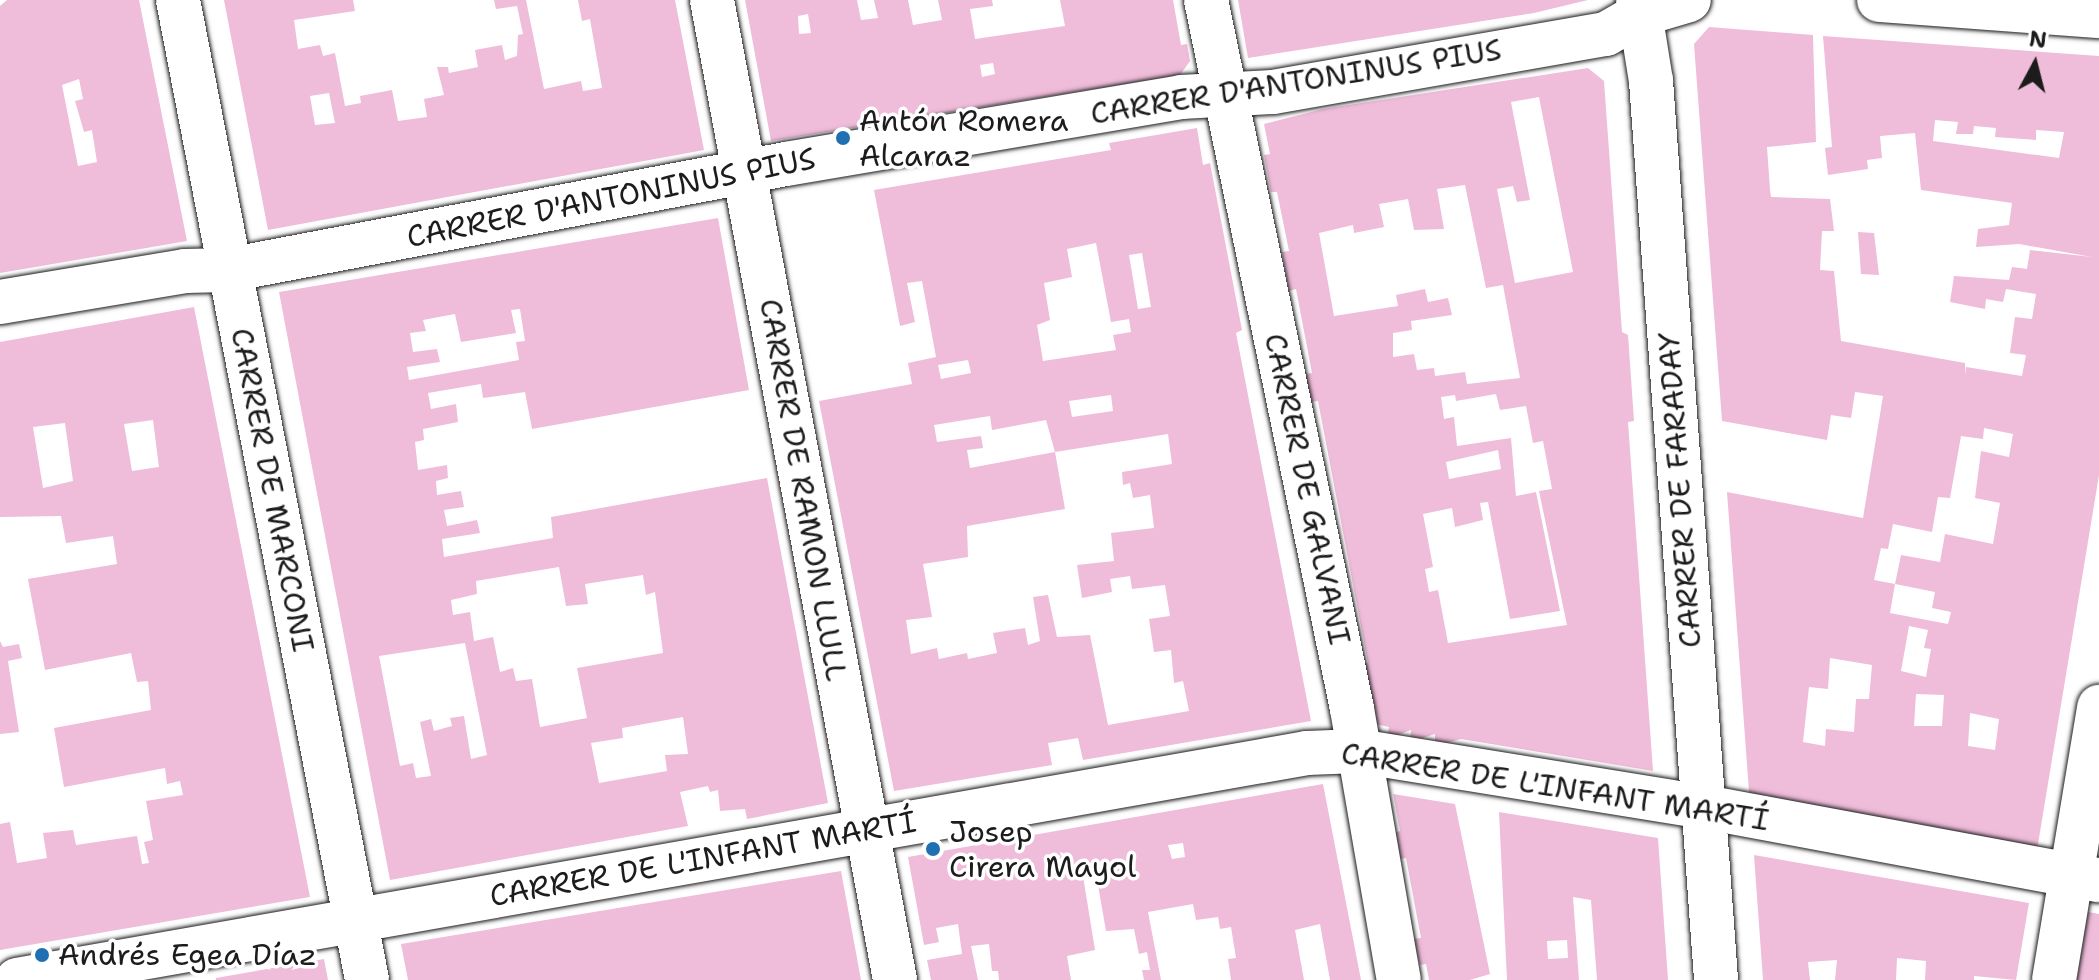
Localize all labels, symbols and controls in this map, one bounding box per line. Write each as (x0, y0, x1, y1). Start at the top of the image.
north arrow (1995, 24, 2075, 104)
text: N (2028, 24, 2048, 55)
street label: CARRER D'ANTONINUS PIUS (1088, 32, 1504, 132)
place label: Antón Romera Alcaraz (859, 103, 1068, 174)
marker: Antón Romera Alcaraz (834, 129, 852, 147)
street label: CARRER D'ANTONINUS PIUS (404, 141, 818, 255)
street label: CARRER DE RAMON LLULL (752, 296, 854, 684)
street label: CARRER DE MARCONI (223, 325, 321, 655)
street label: CARRER DE GALVANI (1256, 330, 1358, 648)
street label: CARRER DE FARADAY (1651, 331, 1709, 649)
street label: CARRER DE L'INFANT MARTÍ (1339, 735, 1771, 839)
street label: CARRER DE L'INFANT MARTÍ (487, 804, 919, 914)
place label: Josep Cirera Mayol (949, 814, 1136, 884)
marker: Josep Cirera Mayol (924, 840, 942, 858)
place label: Andrés Egea Díaz (58, 937, 317, 973)
marker: Andrés Egea Díaz (33, 946, 51, 964)

